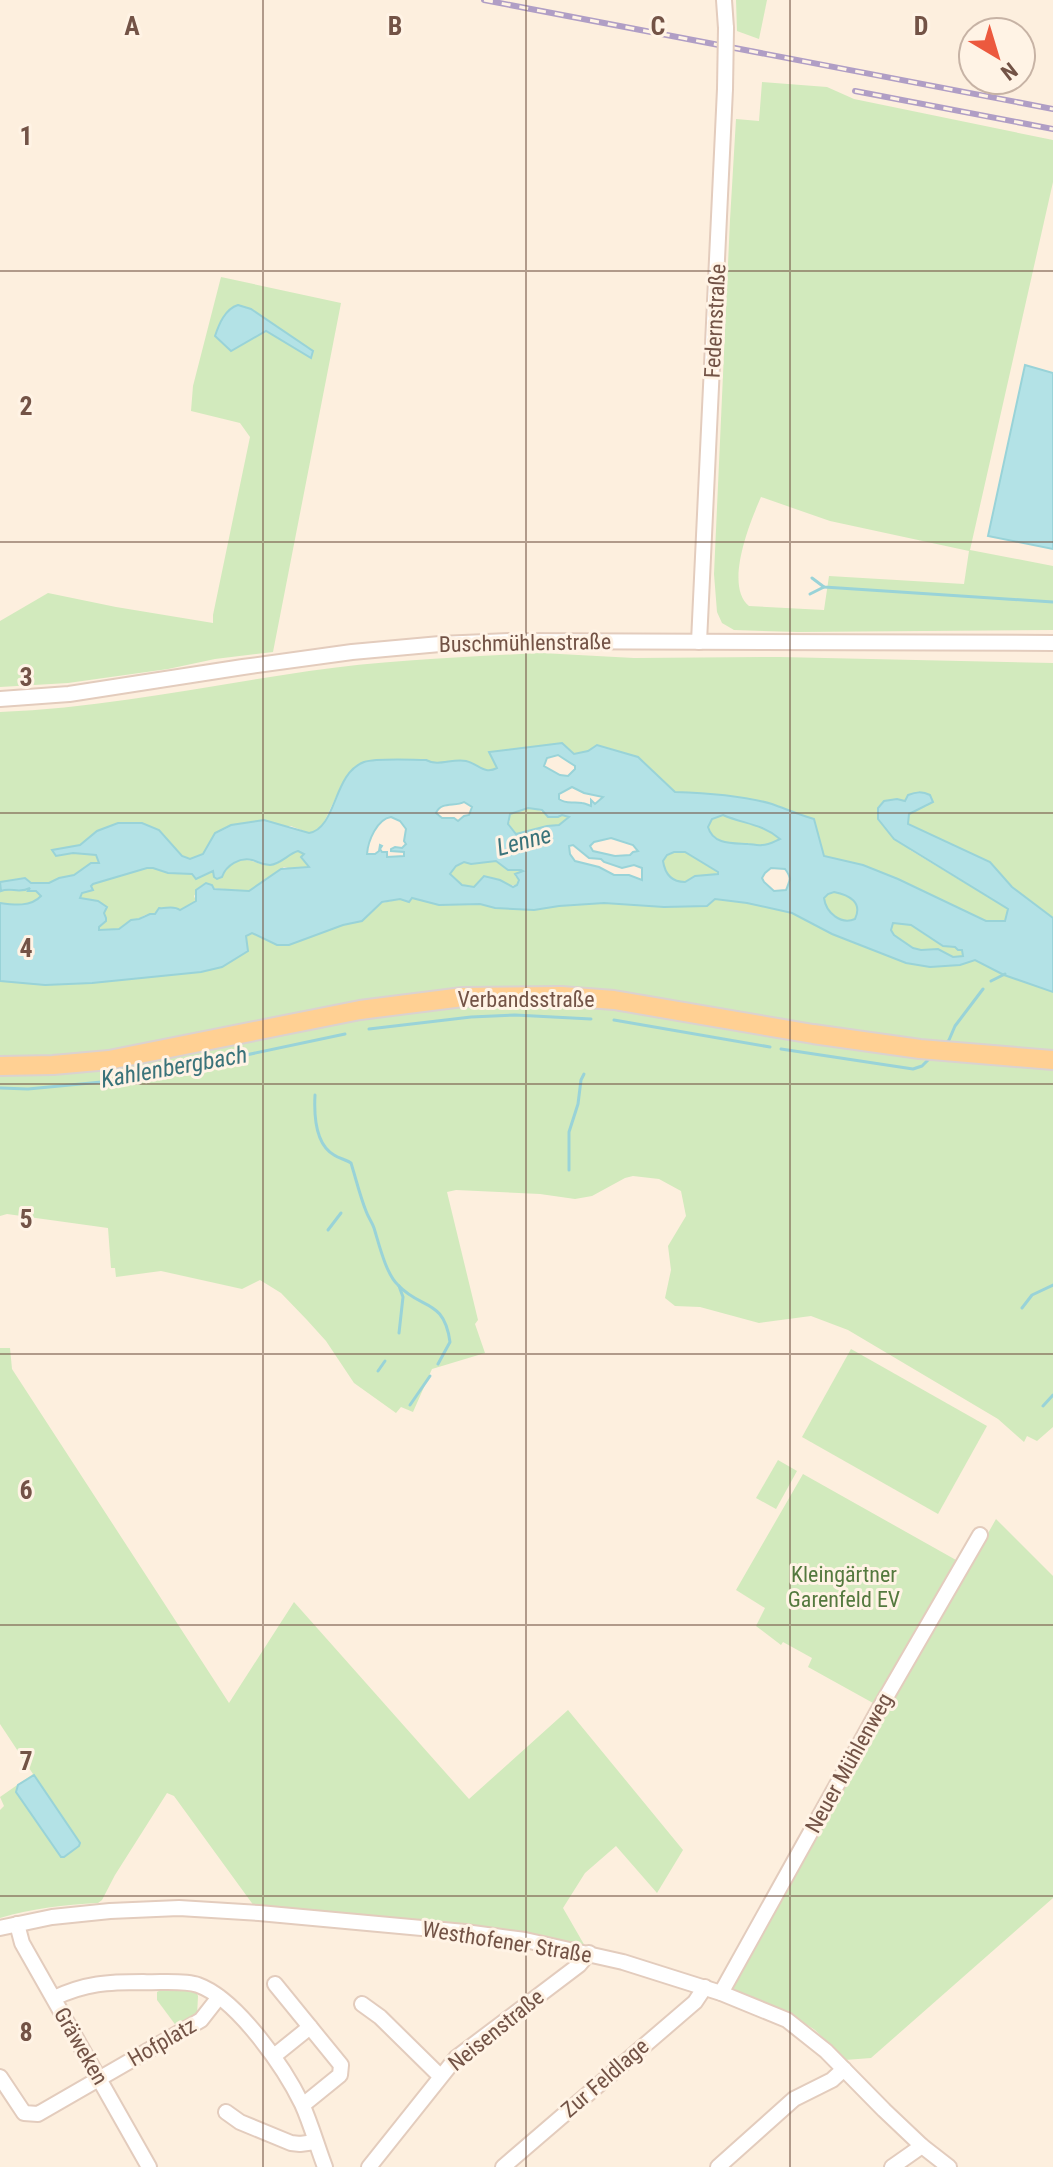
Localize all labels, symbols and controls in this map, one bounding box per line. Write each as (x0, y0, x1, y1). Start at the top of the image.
text: A (124, 11, 140, 41)
text: B (388, 11, 402, 41)
text: C (651, 11, 666, 41)
text: D (914, 11, 928, 41)
north arrow (957, 16, 1037, 96)
text: N (996, 57, 1022, 85)
text: 1 (19, 121, 33, 151)
street label: Federnstraße (700, 263, 730, 379)
text: 2 (19, 391, 33, 421)
street label: Buschmühlenstraße (439, 629, 611, 657)
text: 3 (19, 662, 33, 692)
water label: Lenne (494, 820, 554, 862)
text: 4 (19, 933, 33, 963)
street label: Verbandsstraße (457, 987, 595, 1012)
water label: Kahlenbergbach (99, 1040, 249, 1094)
text: 5 (19, 1204, 33, 1234)
text: 6 (19, 1475, 33, 1505)
park label: Kleingärtner Garenfeld EV (788, 1562, 900, 1612)
street label: Neuer Mühlenweg (800, 1689, 898, 1837)
text: 7 (19, 1746, 33, 1776)
street label: Westhofener Straße (420, 1916, 594, 1968)
street label: Neisenstraße (443, 1984, 549, 2076)
street label: Gräweken (49, 2003, 113, 2089)
street label: Hofplatz (124, 2013, 200, 2071)
text: 8 (19, 2017, 33, 2047)
street label: Zur Feldlage (556, 2033, 654, 2123)

